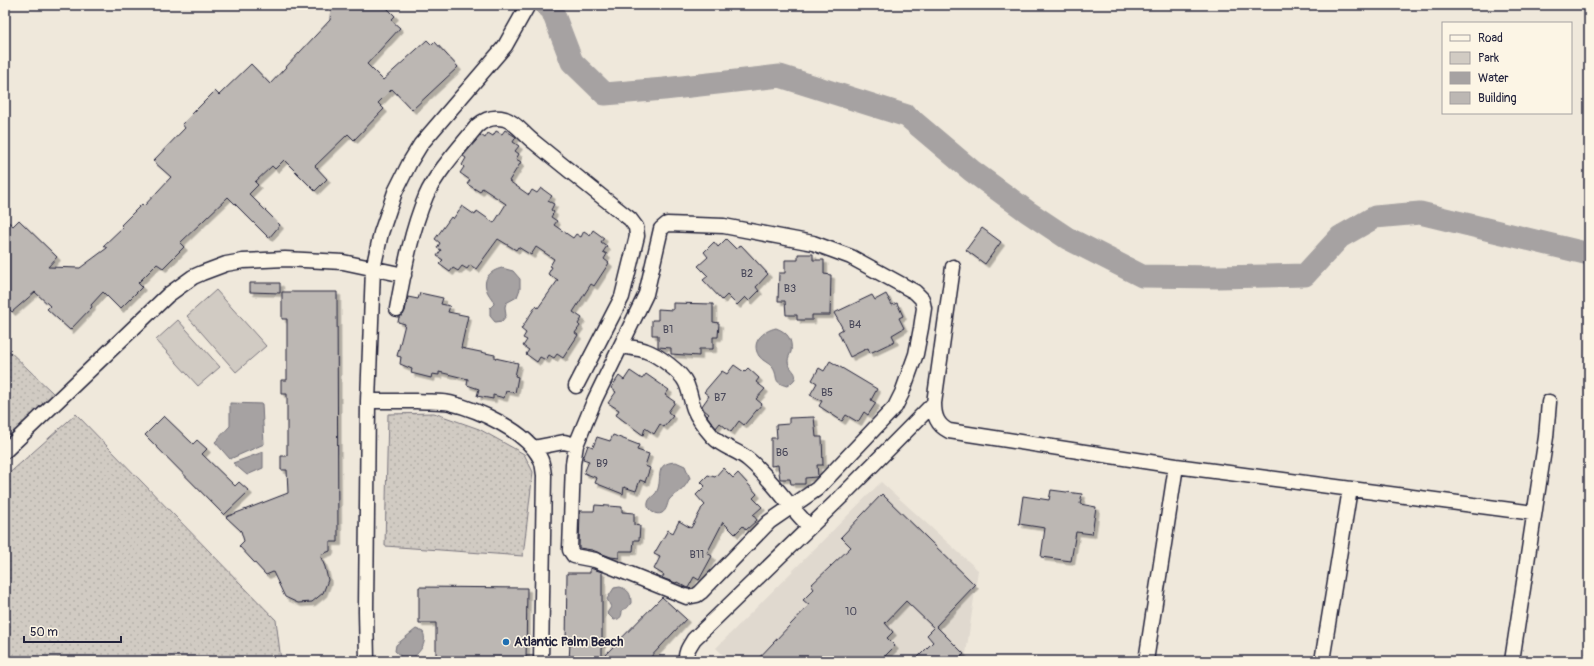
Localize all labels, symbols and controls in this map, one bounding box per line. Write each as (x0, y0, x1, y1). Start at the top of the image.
legend (1442, 22, 1572, 114)
text: Road (1478, 31, 1503, 46)
text: Park (1478, 51, 1499, 66)
text: Water (1478, 71, 1509, 86)
text: Building (1478, 91, 1517, 106)
house number: B2 (741, 267, 753, 280)
house number: B3 (784, 282, 796, 295)
house number: B4 (849, 318, 862, 331)
house number: B1 (663, 323, 673, 336)
house number: B5 (821, 386, 833, 399)
house number: B7 (714, 391, 726, 404)
house number: B6 (776, 446, 788, 459)
house number: B9 (596, 457, 608, 470)
house number: B11 (690, 548, 704, 561)
house number: 10 (845, 605, 857, 618)
scale bar (24, 618, 121, 644)
text: 50 m (30, 625, 58, 640)
place label: Atlantic Palm Beach (514, 634, 623, 650)
marker: Atlantic Palm Beach (501, 637, 511, 647)

